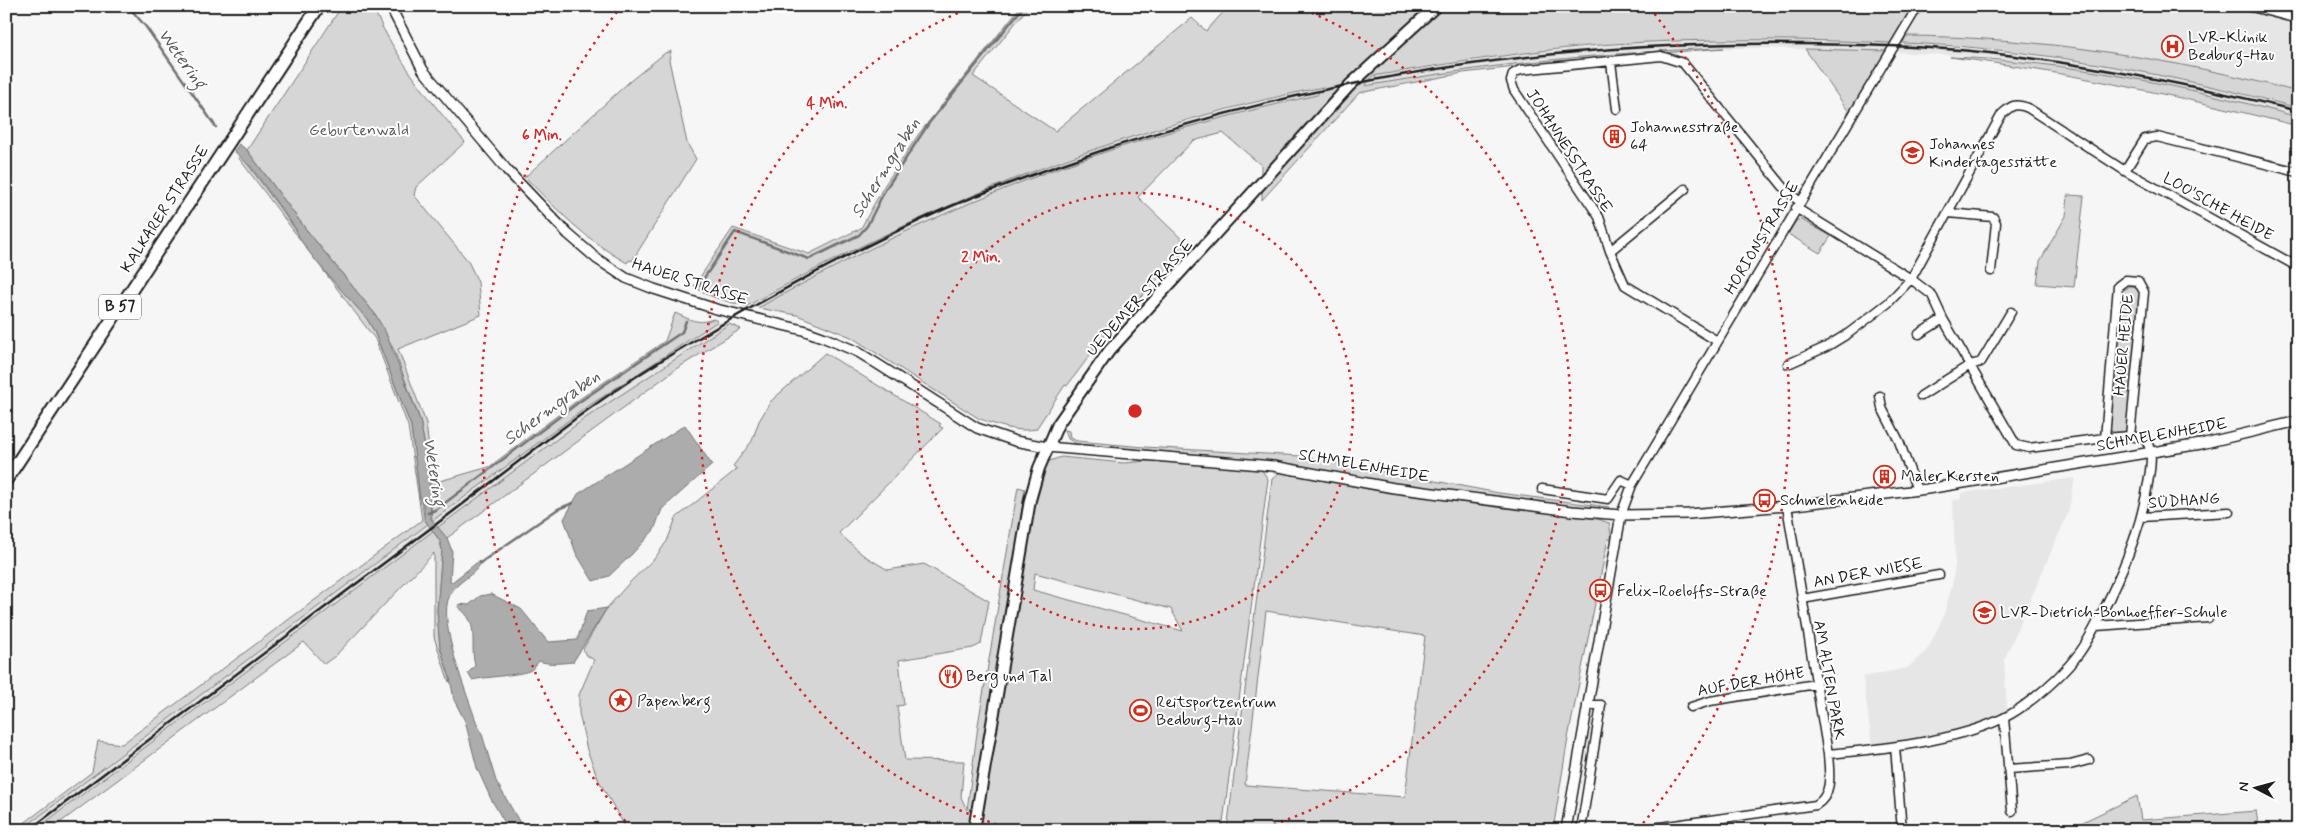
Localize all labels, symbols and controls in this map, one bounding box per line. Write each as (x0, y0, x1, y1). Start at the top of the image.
water label: Wetering (150, 24, 213, 97)
place label: LVR-Klinik Bedburg-Hau (2188, 27, 2274, 67)
hospital icon: LVR-Klinik Bedburg-Hau (2160, 34, 2184, 58)
street label: JOHANNESSTRASSE (1521, 85, 1617, 217)
text: 4 Min. (807, 94, 847, 114)
water label: Schermgraben (846, 113, 928, 224)
place label: Johannesstraße 64 (1630, 117, 1739, 156)
park label: Geburtenwald (309, 120, 409, 141)
building icon: Johannesstraße 64 (1602, 124, 1626, 148)
text: 6 Min. (522, 126, 562, 146)
place label: Johannes Kindertagesstätte (1929, 134, 2057, 174)
street label: KALKARER STRASSE (116, 141, 214, 277)
school or university icon: Johannes Kindertagesstätte (1901, 141, 1925, 165)
street label: LOO'SCHE HEIDE (2159, 168, 2277, 246)
street label: HORIONSTRASSE (1720, 177, 1804, 299)
street label: UEDEMER STRASSE (1082, 235, 1198, 361)
text: 2 Min. (961, 248, 1001, 268)
street label: HAUER STRASSE (629, 253, 751, 311)
street label: HAUER HEIDE (2109, 293, 2139, 397)
road number: B 57 (99, 294, 141, 320)
water label: Schermgraben (499, 365, 606, 453)
centre of rings (1126, 402, 1144, 420)
street label: SCHMELENHEIDE (2095, 413, 2229, 457)
water label: Wetering (415, 436, 452, 511)
street label: SCHMELENHEIDE (1297, 444, 1431, 488)
building icon: Maler Kersten (1873, 464, 1897, 488)
place label: Maler Kersten (1901, 466, 1999, 487)
bus stop icon: Schmelenheide (1752, 488, 1776, 512)
street label: SÜDHANG (2147, 488, 2221, 514)
place label: Schmelenheide (1780, 490, 1884, 511)
street label: AN DER WIESE (1812, 553, 1924, 593)
bus stop icon: Felix-Roeloffs-Straße (1589, 579, 1613, 603)
place label: Felix-Roeloffs-Straße (1617, 581, 1767, 602)
school or university icon: LVR-Dietrich-Bonhoeffer-Schule (1972, 600, 1996, 624)
place label: LVR-Dietrich-Bonhoeffer-Schule (2000, 602, 2228, 623)
street label: AM ALTEN PARK (1808, 618, 1850, 742)
street label: AUF DER HÖHE (1696, 662, 1806, 702)
restaurant icon: Berg und Tal (938, 664, 962, 688)
place label: Berg und Tal (966, 666, 1052, 688)
place icon: Papenberg (609, 689, 633, 713)
place label: Papenberg (637, 691, 711, 713)
place label: Reitsportzentrum Bedburg-Hau (1156, 692, 1277, 732)
sports icon: Reitsportzentrum Bedburg-Hau (1128, 699, 1152, 723)
north arrow (2232, 764, 2282, 814)
text: N (2235, 781, 2254, 792)

